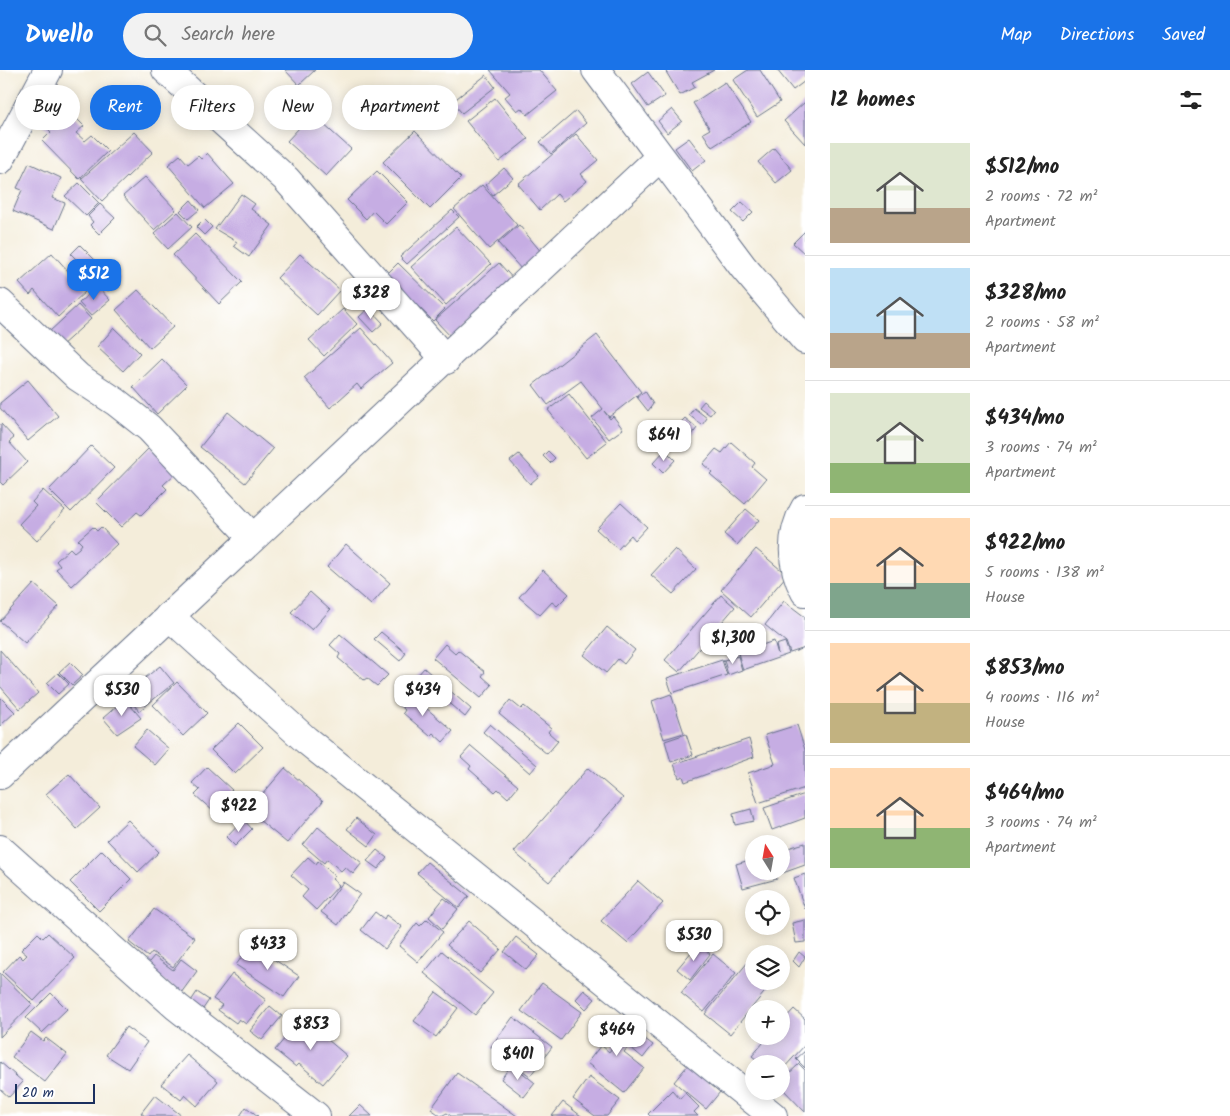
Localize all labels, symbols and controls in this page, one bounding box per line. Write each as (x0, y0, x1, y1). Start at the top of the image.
search box (123, 13, 473, 58)
text: Dwello (25, 16, 93, 55)
text: Search here (181, 20, 275, 50)
icon: search (141, 21, 169, 49)
text: Map (1000, 21, 1032, 50)
text: Directions (1060, 21, 1134, 50)
text: Saved (1162, 21, 1205, 50)
text: 12 homes (830, 84, 915, 117)
chip: Buy (15, 85, 80, 130)
chip: Rent (90, 85, 161, 130)
chip: Filters (171, 85, 254, 130)
chip: New (264, 85, 332, 130)
chip: Apartment (342, 85, 458, 130)
icon: filters (1177, 86, 1205, 114)
text: $512/mo (985, 151, 1059, 184)
icon: home (870, 163, 930, 223)
text: 2 rooms · 72 m² (985, 184, 1097, 209)
text: Apartment (985, 209, 1056, 234)
pin: $512 (64, 258, 124, 301)
text: $512 (78, 262, 110, 287)
text: $328/mo (985, 277, 1066, 310)
pin: $328 (341, 278, 401, 320)
text: $328 (353, 281, 390, 306)
icon: home (870, 288, 930, 348)
text: 2 rooms · 58 m² (985, 310, 1099, 335)
text: Apartment (985, 335, 1056, 360)
text: $434/mo (985, 402, 1065, 435)
icon: home (870, 413, 930, 473)
pin: $641 (634, 420, 694, 462)
text: $641 (648, 423, 680, 448)
text: 3 rooms · 74 m² (985, 435, 1097, 460)
text: Apartment (985, 460, 1056, 485)
text: $922/mo (985, 527, 1065, 560)
icon: home (870, 538, 930, 598)
text: 5 rooms · 138 m² (985, 560, 1104, 585)
text: House (985, 585, 1025, 610)
pin: $1,300 (692, 622, 774, 665)
text: $1,300 (711, 626, 755, 651)
text: $853/mo (985, 652, 1065, 685)
icon: home (870, 663, 930, 723)
pin: $530 (92, 674, 152, 717)
pin: $434 (393, 674, 453, 717)
text: $530 (105, 678, 139, 703)
text: $434 (405, 678, 441, 703)
text: 4 rooms · 116 m² (985, 685, 1099, 710)
text: House (985, 710, 1025, 735)
text: $464/mo (985, 777, 1064, 810)
icon: home (870, 788, 930, 848)
pin: $922 (209, 790, 269, 833)
text: $922 (221, 794, 257, 819)
text: 3 rooms · 74 m² (985, 810, 1097, 835)
north arrow (745, 835, 790, 880)
map controls (745, 835, 790, 1100)
text: Apartment (985, 835, 1056, 860)
button: locate (745, 890, 790, 935)
pin: $530 (664, 920, 724, 962)
text: $530 (677, 923, 711, 948)
pin: $433 (238, 928, 298, 971)
text: $433 (250, 932, 286, 957)
button: layers (745, 945, 790, 990)
button: + (745, 1000, 790, 1045)
pin: $853 (281, 1008, 341, 1051)
text: $853 (293, 1012, 329, 1037)
pin: $464 (587, 1014, 647, 1057)
text: $464 (599, 1018, 635, 1043)
pin: $401 (488, 1038, 548, 1081)
text: $401 (502, 1042, 534, 1067)
button: − (745, 1055, 790, 1100)
scale bar (15, 1081, 95, 1104)
text: 20 m (22, 1082, 54, 1104)

